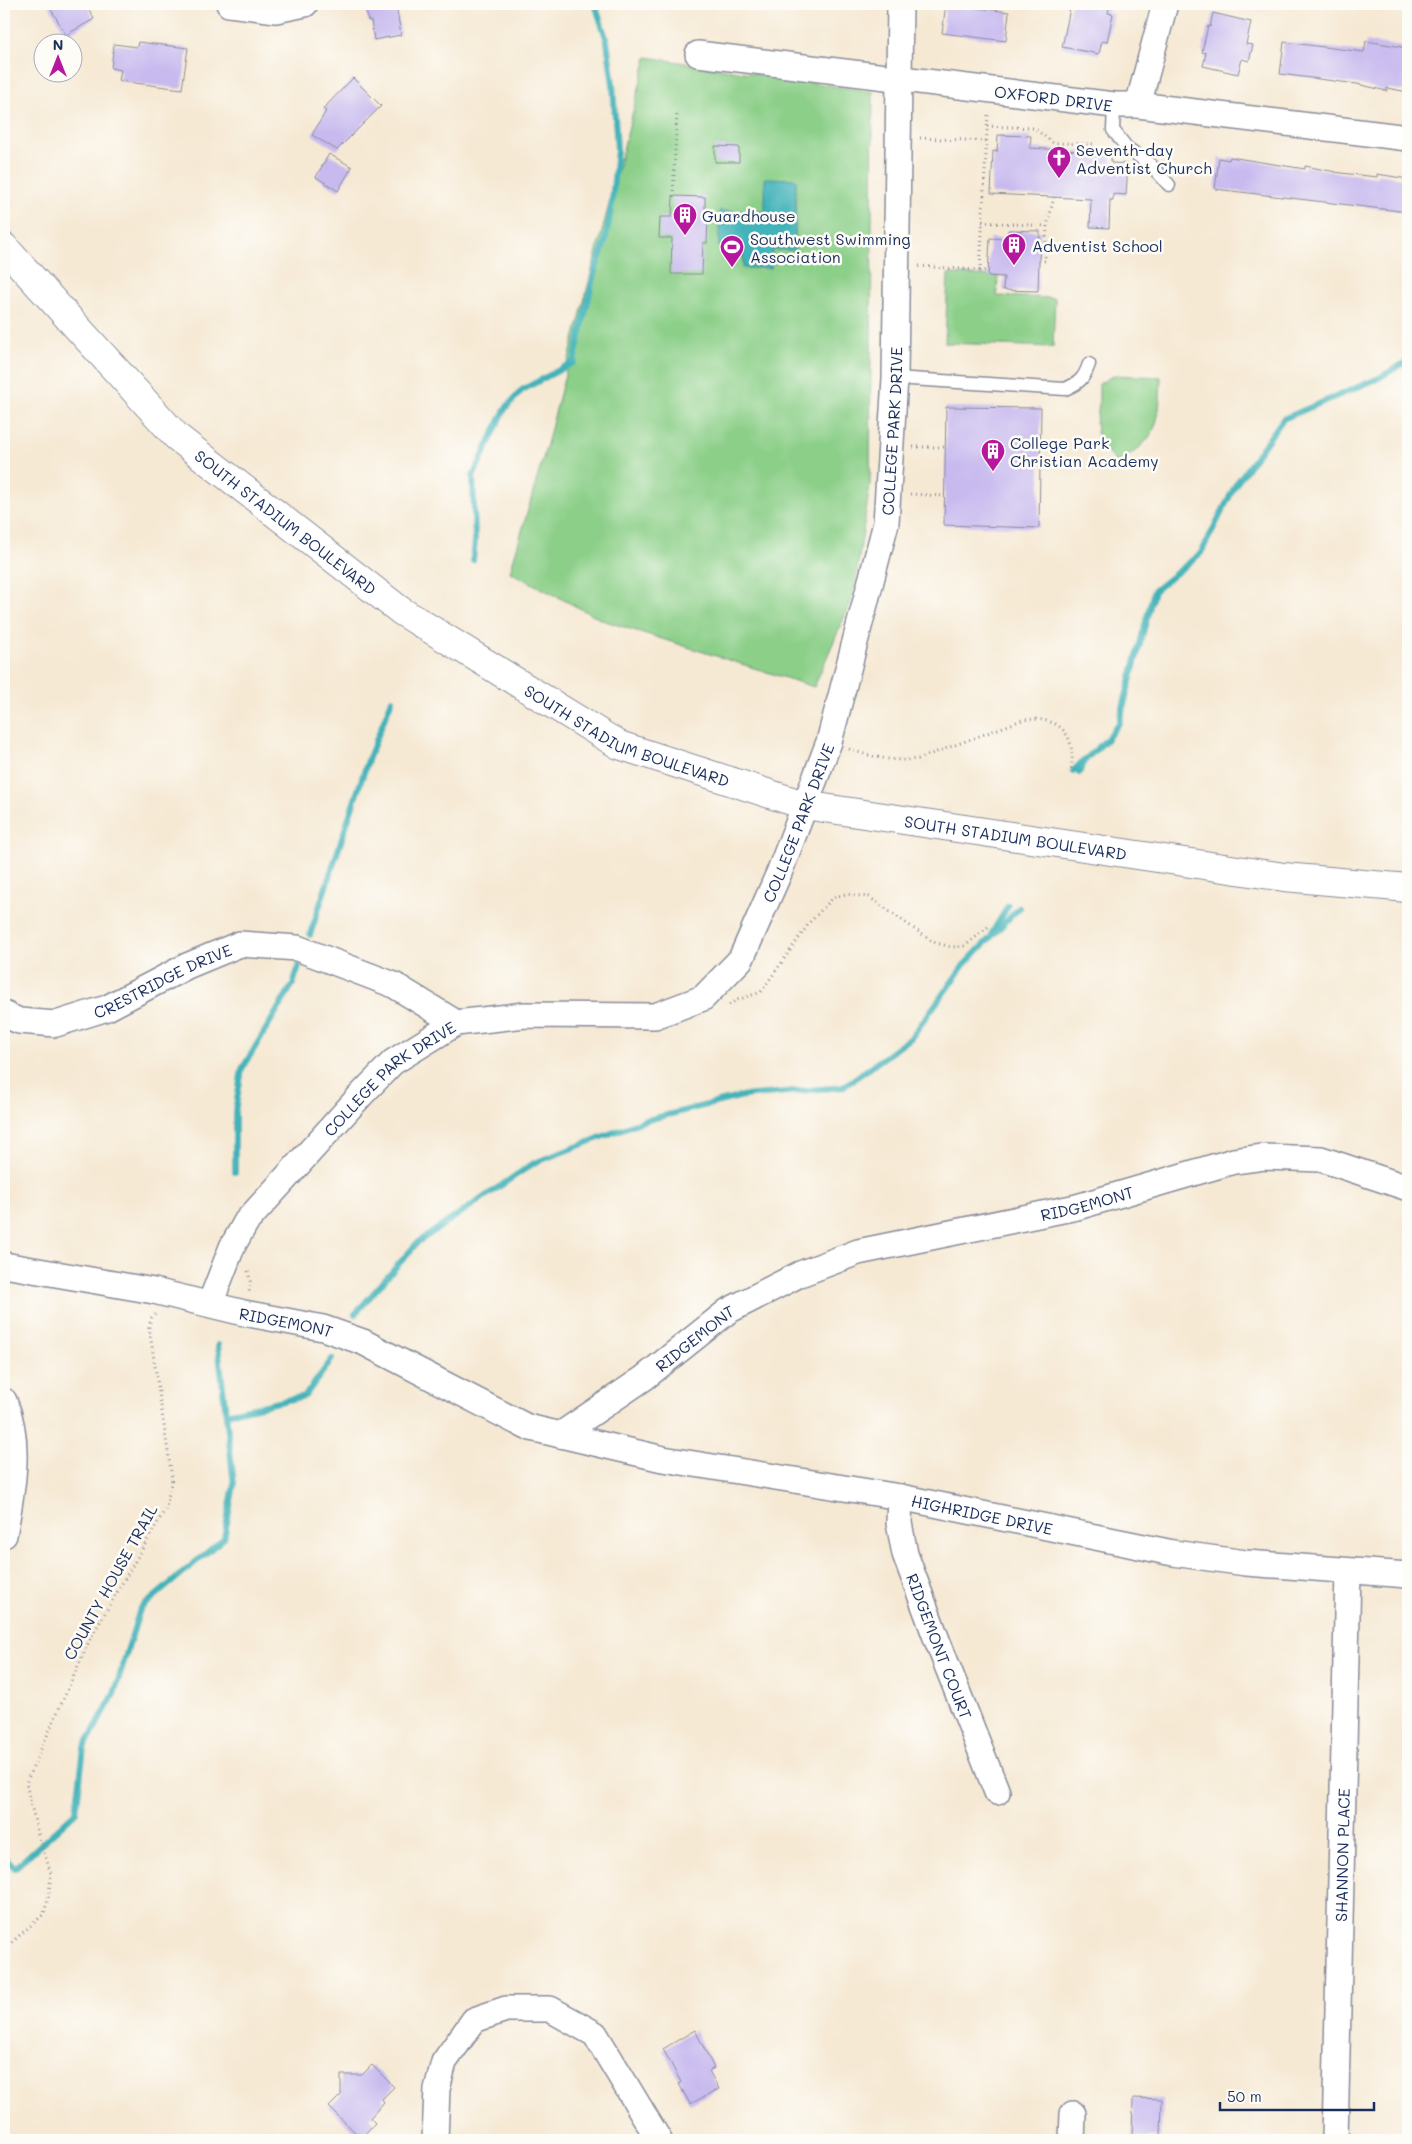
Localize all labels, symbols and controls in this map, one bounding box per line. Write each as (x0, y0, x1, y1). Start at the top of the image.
north arrow (32, 32, 82, 82)
text: N (53, 35, 63, 54)
street label: OXFORD DRIVE (993, 80, 1114, 115)
place label: Seventh-day Adventist Church (1076, 139, 1212, 178)
church icon: Seventh-day Adventist Church (1046, 145, 1072, 179)
building icon: Guardhouse (672, 202, 698, 236)
place label: Guardhouse (702, 205, 796, 226)
place label: Southwest Swimming Association (750, 228, 910, 267)
building icon: Adventist School (1001, 232, 1027, 266)
sports icon: Southwest Swimming Association (719, 234, 745, 268)
place label: Adventist School (1032, 235, 1163, 256)
street label: COLLEGE PARK DRIVE (876, 347, 906, 516)
place label: College Park Christian Academy (1010, 432, 1159, 471)
building icon: College Park Christian Academy (980, 438, 1006, 472)
street label: SOUTH STADIUM BOULEVARD (191, 444, 381, 599)
street label: SOUTH STADIUM BOULEVARD (521, 679, 732, 791)
street label: COLLEGE PARK DRIVE (757, 740, 838, 905)
street label: SOUTH STADIUM BOULEVARD (903, 810, 1128, 864)
street label: CRESTRIDGE DRIVE (91, 938, 234, 1022)
street label: COLLEGE PARK DRIVE (319, 1016, 459, 1140)
street label: RIDGEMONT (1038, 1181, 1136, 1225)
street label: RIDGEMONT (651, 1299, 737, 1376)
street label: RIDGEMONT (237, 1302, 336, 1341)
street label: HIGHRIDGE DRIVE (910, 1489, 1055, 1539)
street label: COUNTY HOUSE TRAIL (58, 1500, 162, 1664)
street label: RIDGEMONT COURT (903, 1570, 978, 1722)
street label: SHANNON PLACE (1329, 1788, 1354, 1922)
scale bar (1220, 2079, 1373, 2111)
text: 50 m (1227, 2086, 1262, 2106)

